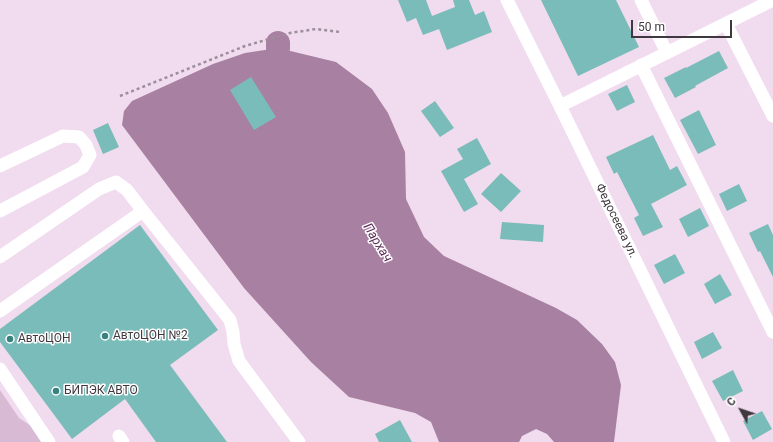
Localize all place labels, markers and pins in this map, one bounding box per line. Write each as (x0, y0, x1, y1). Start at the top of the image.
place label: АвтоЦОН №2 (113, 329, 188, 343)
marker: АвтоЦОН №2 (100, 331, 110, 341)
place label: АвтоЦОН (18, 332, 71, 346)
marker: АвтоЦОН (5, 334, 15, 344)
place label: БИПЭК АВТО (64, 384, 138, 398)
marker: БИПЭК АВТО (51, 386, 61, 396)

